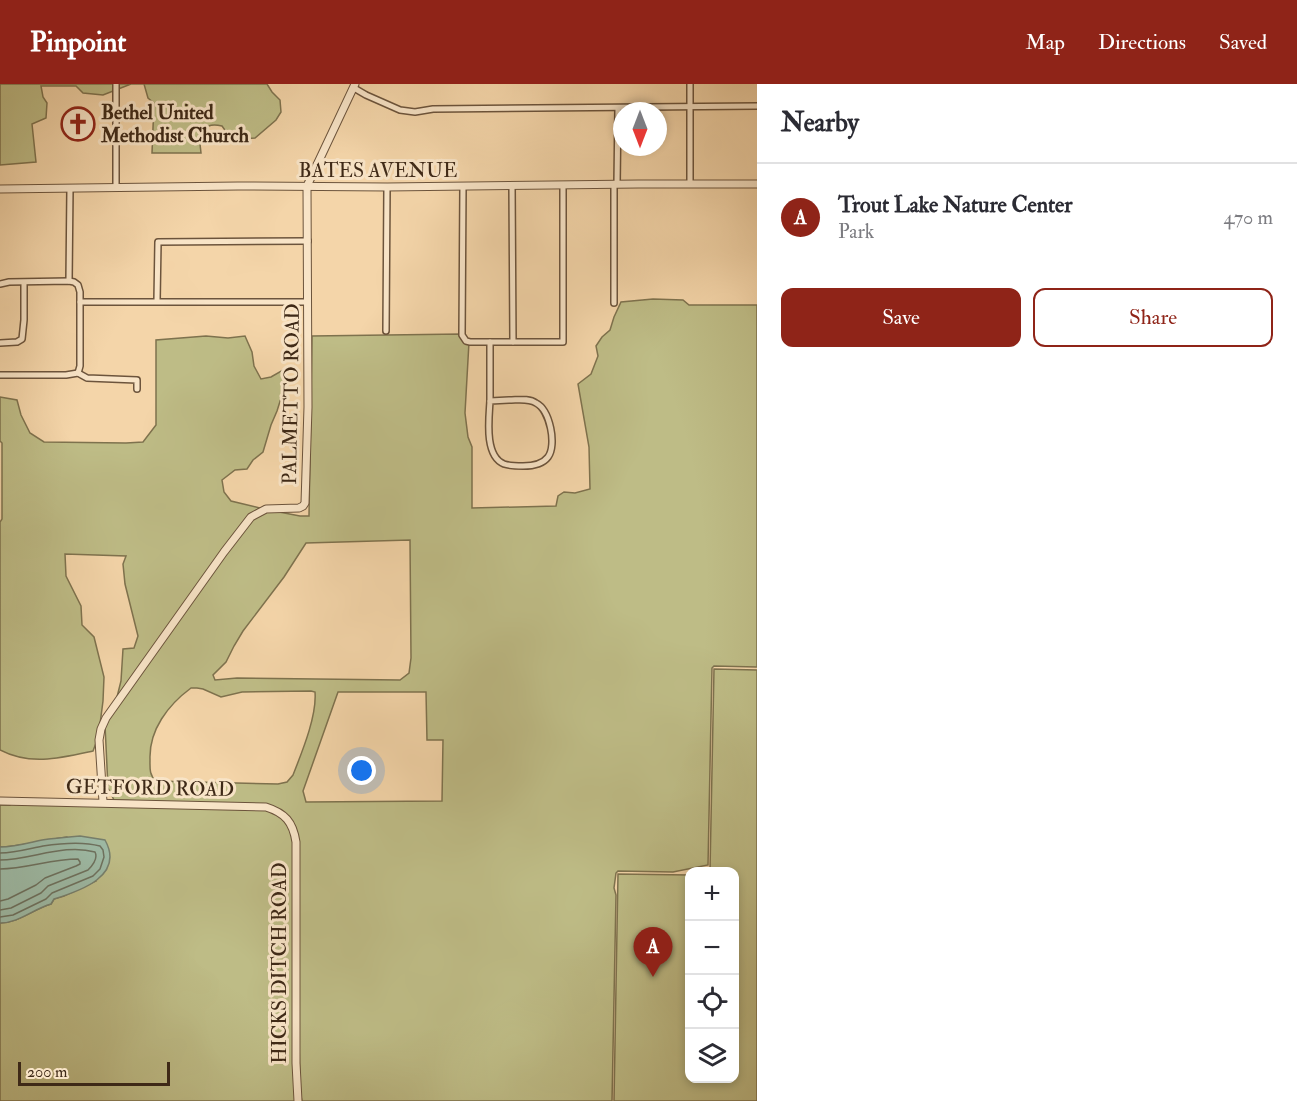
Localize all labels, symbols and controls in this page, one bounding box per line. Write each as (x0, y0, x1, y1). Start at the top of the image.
text: Pinpoint (30, 25, 126, 60)
text: Map (1025, 29, 1065, 56)
text: Directions (1098, 29, 1186, 56)
text: Saved (1219, 29, 1267, 56)
place label: Bethel United Methodist Church (100, 100, 249, 148)
north arrow (613, 102, 667, 156)
church icon: Bethel United Methodist Church (60, 106, 96, 142)
text: Nearby (781, 107, 859, 139)
street label: BATES AVENUE (299, 158, 457, 183)
text: Trout Lake Nature Center (838, 191, 1072, 219)
text: A (794, 205, 807, 230)
text: 470 m (1224, 205, 1273, 230)
text: Park (838, 219, 874, 244)
button: Save (781, 288, 1021, 347)
button: Share (1033, 288, 1273, 347)
street label: PALMETTO ROAD (277, 303, 305, 485)
your location (347, 756, 376, 785)
street label: GETFORD ROAD (66, 774, 234, 802)
street label: HICKS DITCH ROAD (267, 862, 292, 1064)
map controls (685, 867, 739, 1083)
button: + (685, 867, 739, 921)
button: − (685, 921, 739, 975)
pin: A (634, 928, 672, 977)
button: locate (685, 975, 739, 1029)
button: layers (685, 1029, 739, 1083)
scale bar (18, 1059, 170, 1086)
text: 200 m (27, 1062, 67, 1082)

